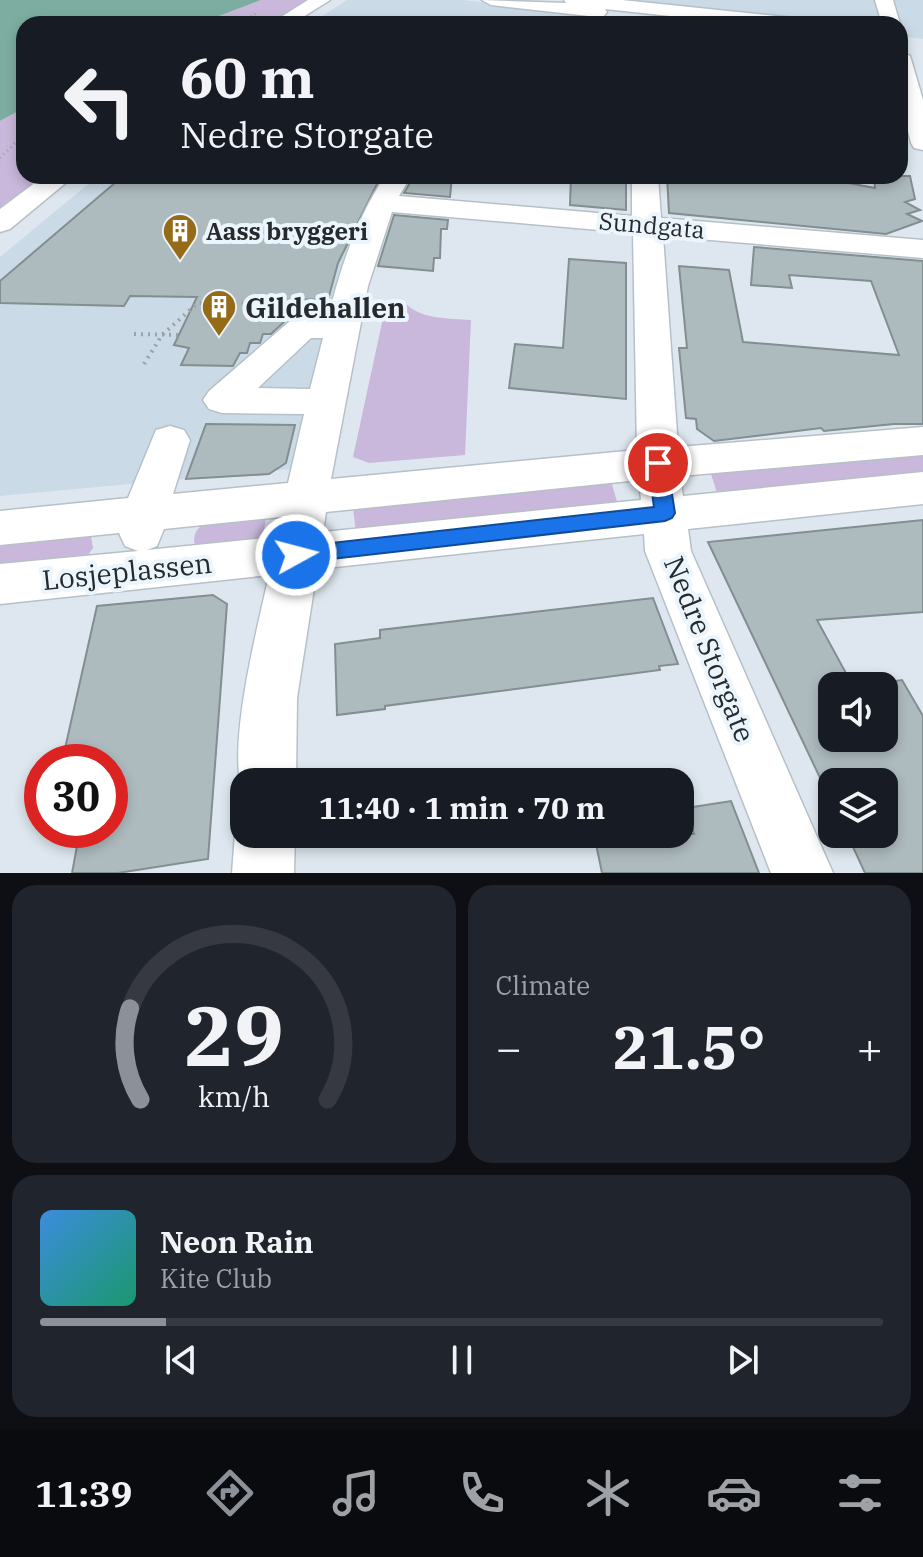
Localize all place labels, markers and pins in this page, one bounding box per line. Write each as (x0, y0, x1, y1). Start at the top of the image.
building icon: Aass bryggeri (161, 212, 199, 262)
place label: Aass bryggeri (206, 215, 368, 247)
building icon: Gildehallen (200, 288, 238, 338)
place label: Gildehallen (245, 289, 406, 326)
pin (624, 429, 692, 497)

